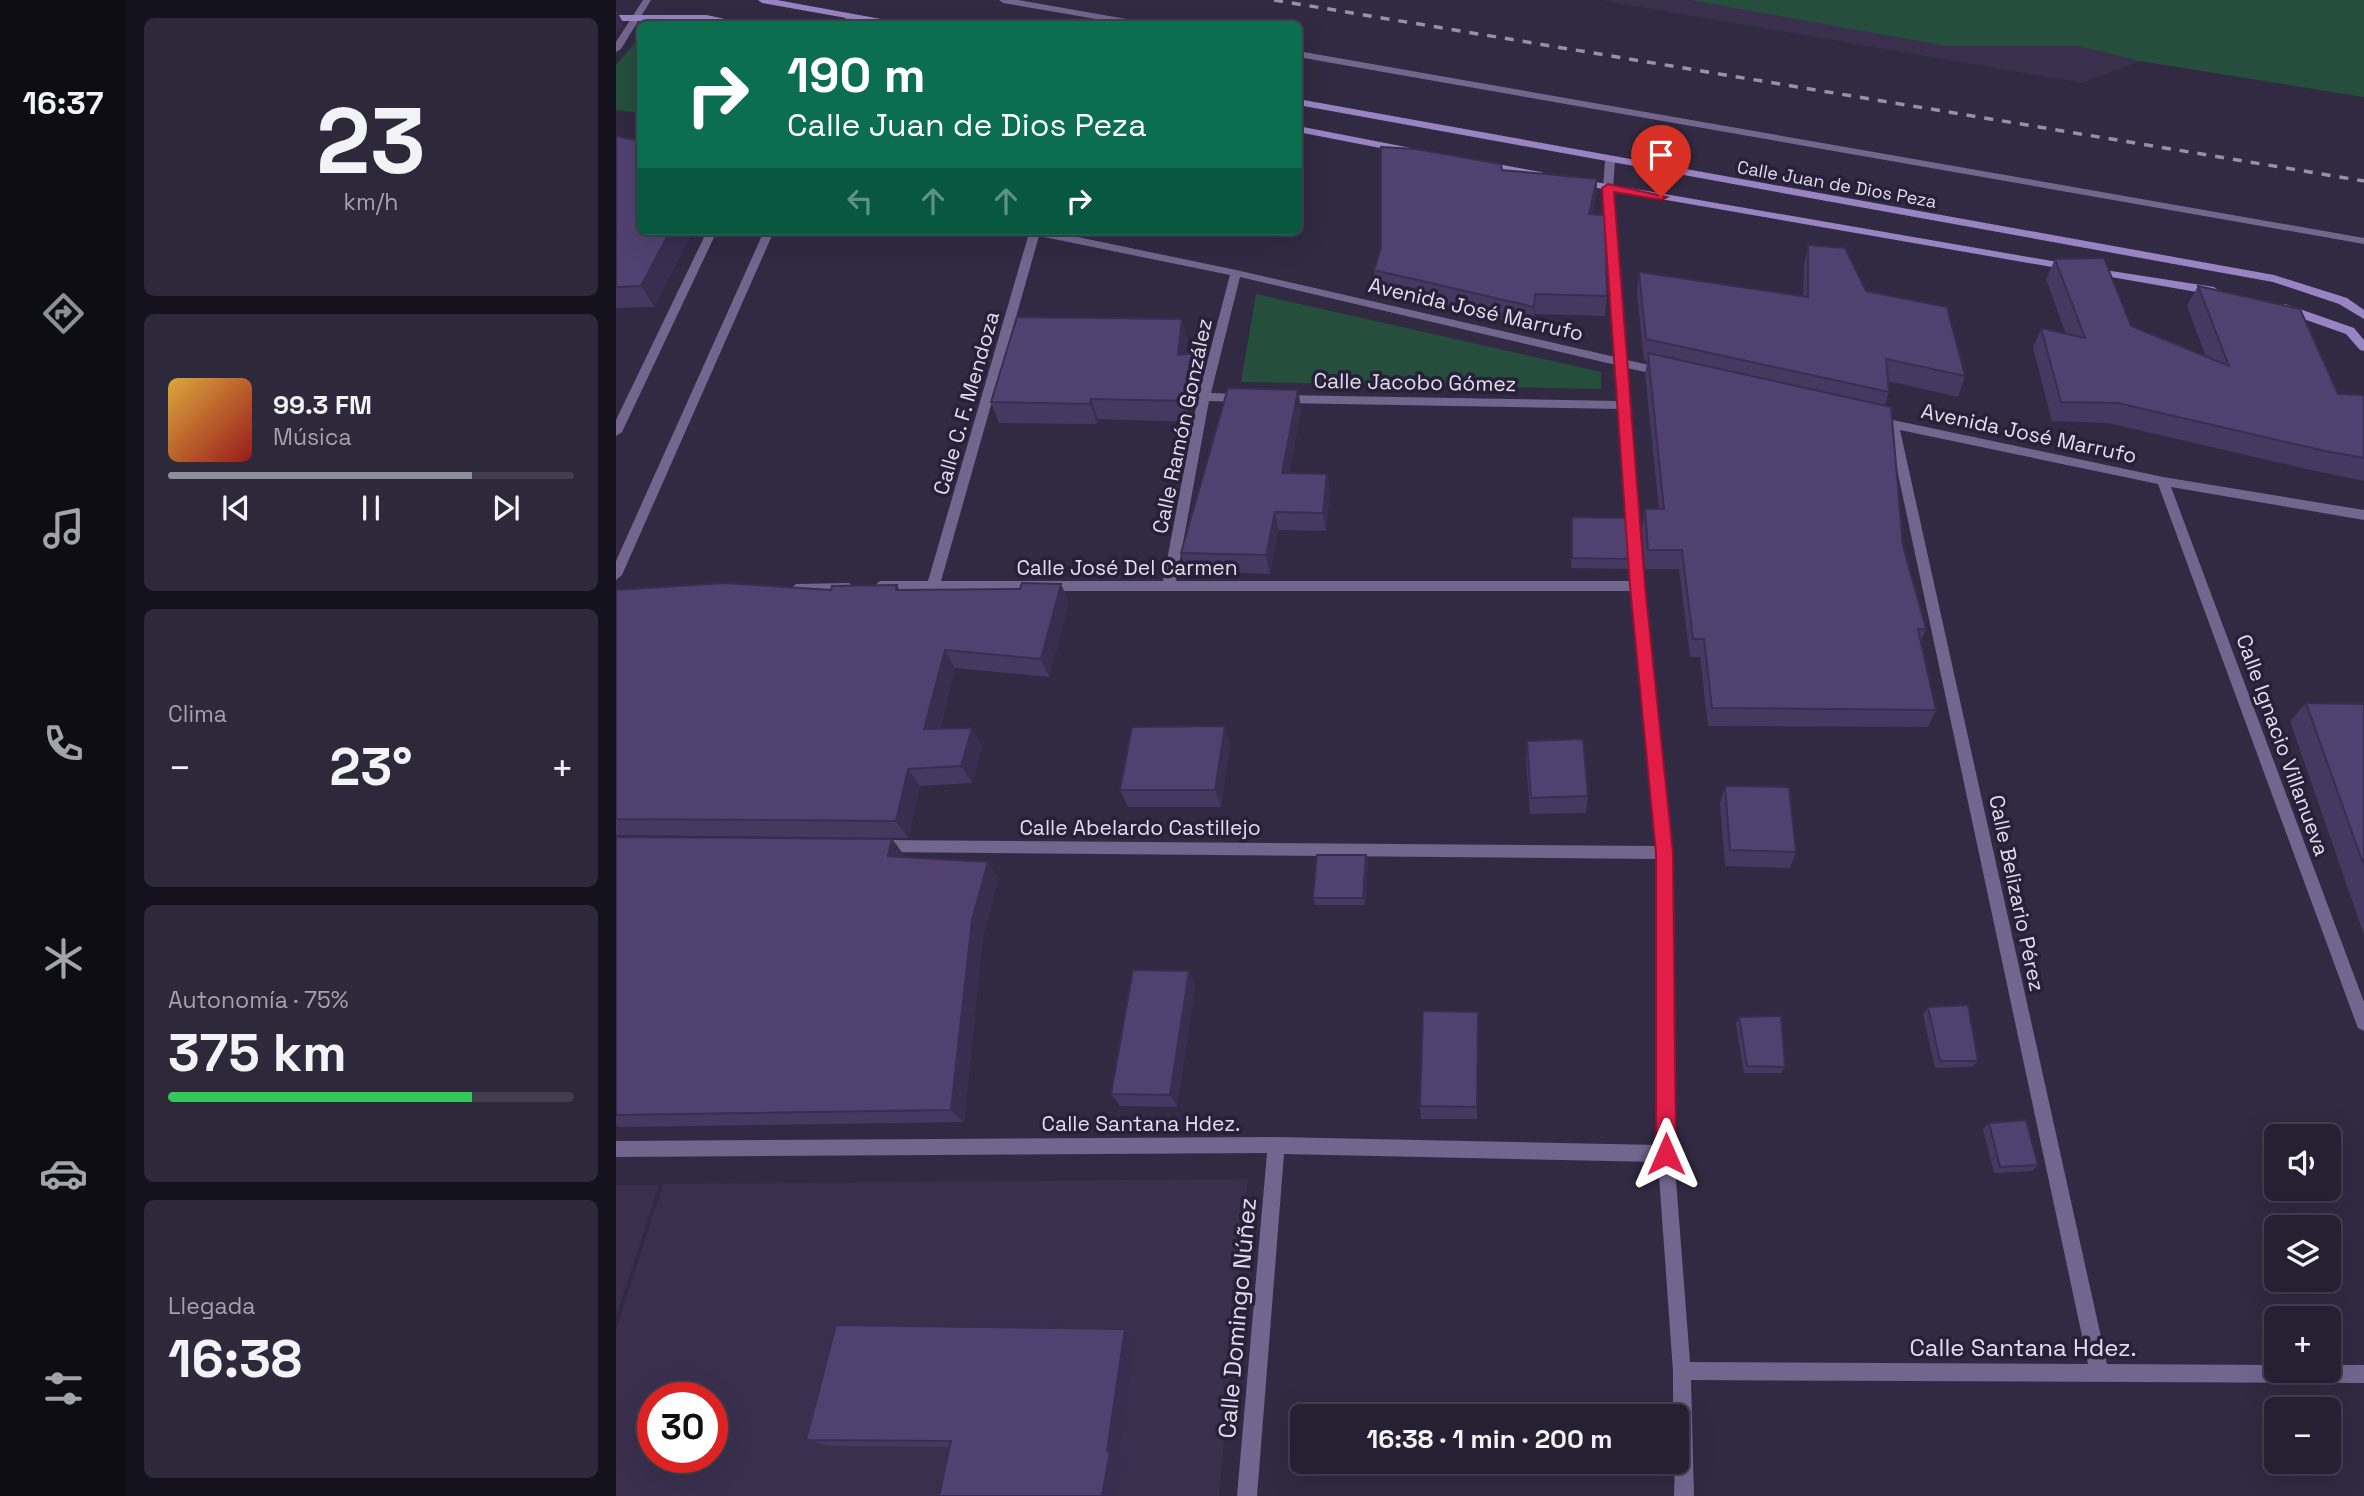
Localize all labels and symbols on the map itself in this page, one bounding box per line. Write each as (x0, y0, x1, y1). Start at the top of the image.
pin (1631, 125, 1691, 197)
street label: Calle Juan de Dios Peza (1735, 155, 1939, 213)
street label: Avenida José Marrufo (1366, 271, 1586, 347)
street label: Calle C. F. Mendoza (927, 308, 1005, 498)
street label: Calle Ramón González (1146, 316, 1218, 536)
street label: Calle Jacobo Gómez (1313, 367, 1517, 397)
street label: Avenida José Marrufo (1919, 397, 2139, 469)
street label: Calle José Del Carmen (1016, 554, 1238, 581)
street label: Calle Ignacio Villanueva (2230, 630, 2336, 860)
street label: Calle Belizario Pérez (1983, 792, 2051, 994)
street label: Calle Abelardo Castillejo (1019, 814, 1261, 841)
street label: Calle Santana Hdez. (1042, 1110, 1240, 1137)
position arrow (1629, 1117, 1703, 1191)
street label: Calle Domingo Núñez (1211, 1196, 1263, 1440)
street label: Calle Santana Hdez. (1909, 1332, 2137, 1363)
speed limit sign: 30 (637, 1382, 728, 1473)

